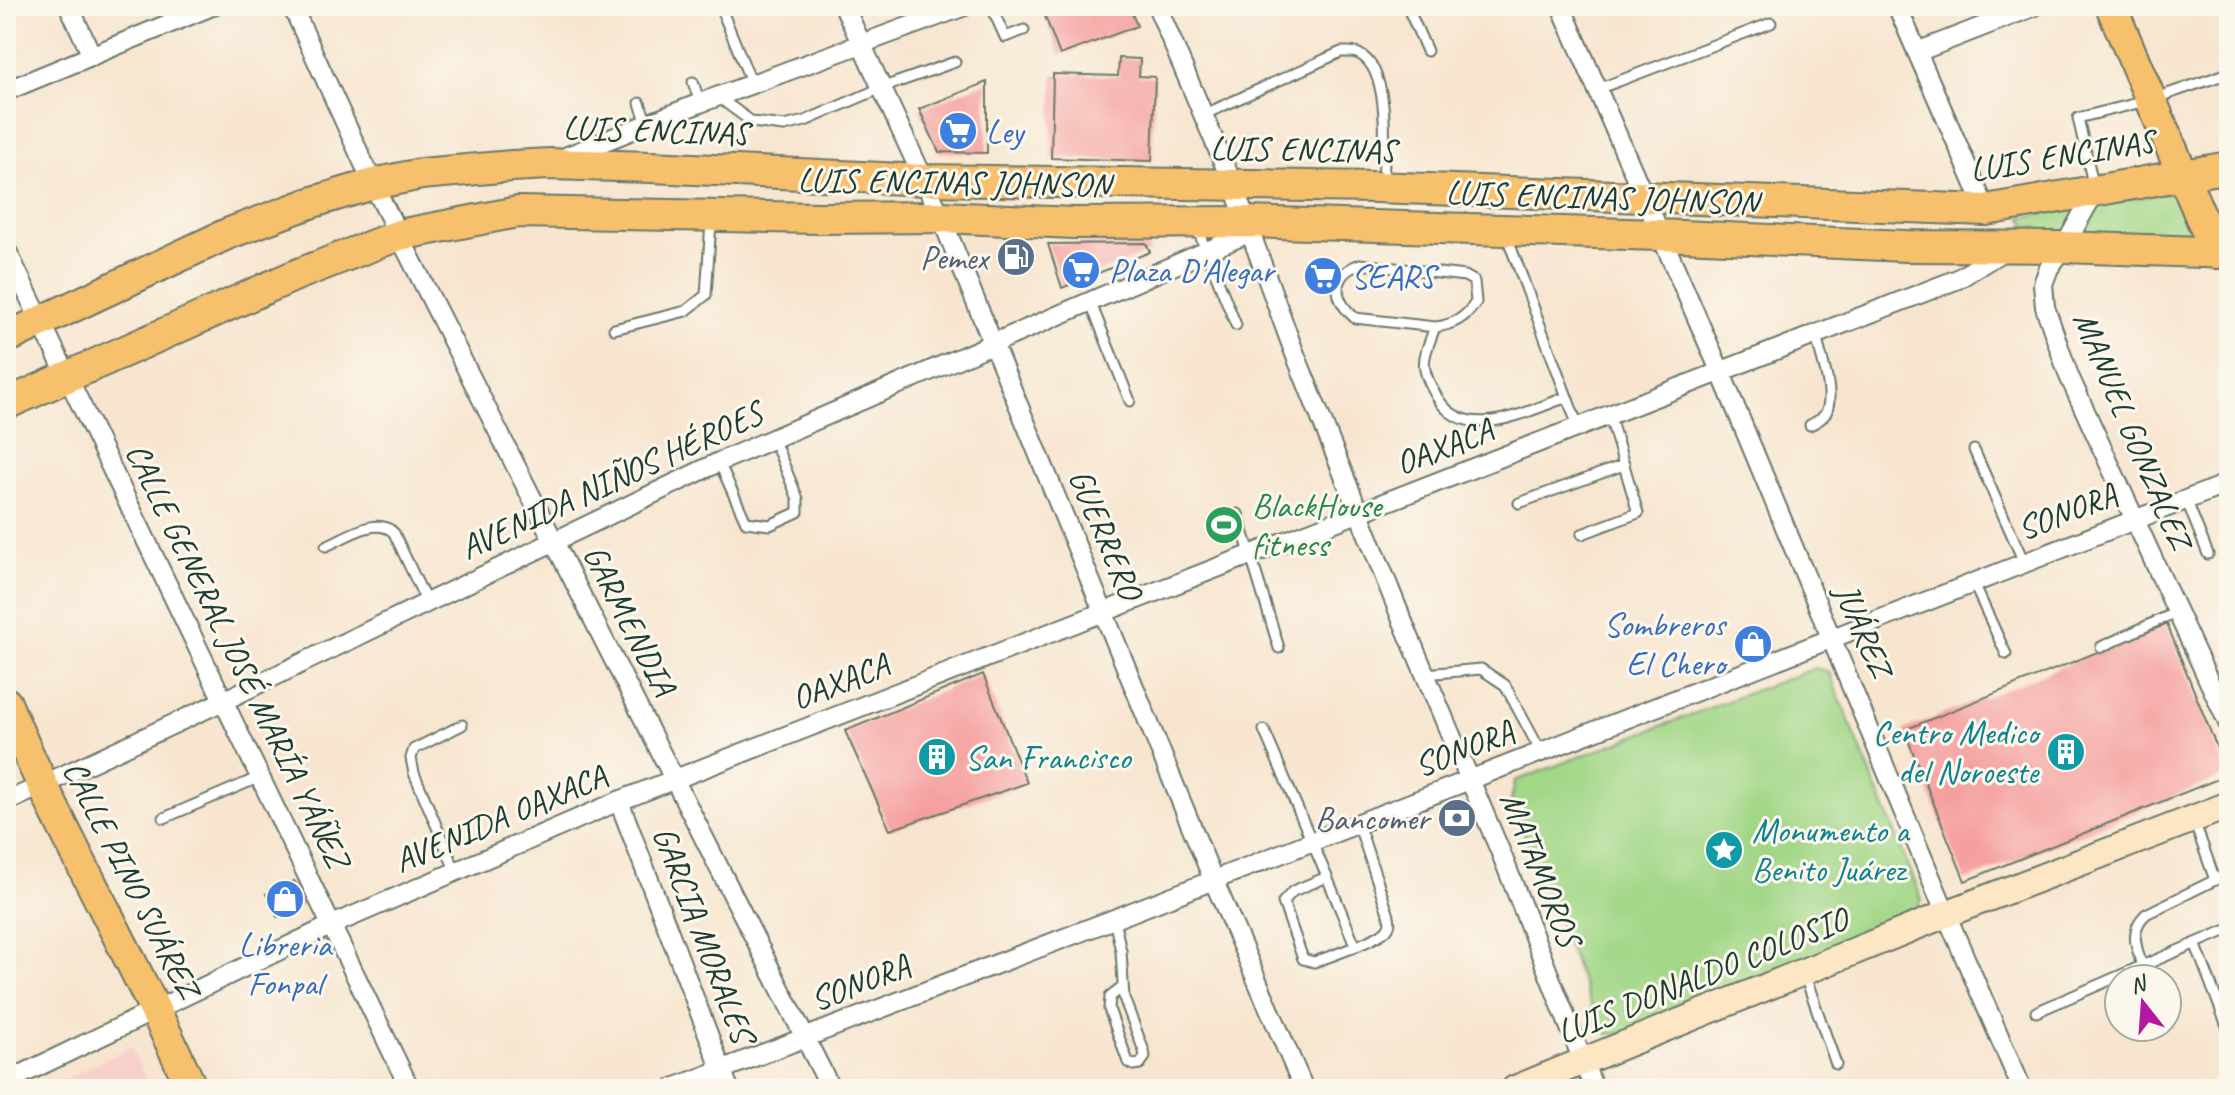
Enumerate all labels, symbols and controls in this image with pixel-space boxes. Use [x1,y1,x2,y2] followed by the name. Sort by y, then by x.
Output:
[562,105,754,155] street label: LUIS ENCINAS
[937,110,979,152] supermarket icon: Ley
[986,110,1026,153] place label: Ley
[1967,119,2161,191] street label: LUIS ENCINAS
[1210,126,1401,172] street label: LUIS ENCINAS
[797,158,1115,206] street label: LUIS ENCINAS JOHNSON
[1445,170,1764,224] street label: LUIS ENCINAS JOHNSON
[920,236,990,279] place label: Pemex
[995,236,1037,278] fuel station icon: Pemex
[1060,249,1102,291] supermarket icon: Plaza D'Alegar
[1109,249,1276,292] place label: Plaza D'Alegar
[1302,255,1344,297] supermarket icon: SEARS
[1351,255,1439,298] place label: SEARS
[2064,305,2204,559] street label: MANUEL GONZALEZ
[453,389,773,569] street label: AVENIDA NIÑOS HÉROES
[1389,407,1501,484] street label: OAXACA
[116,436,362,879] street label: CALLE GENERAL JOSÉ MARÍA YÁÑEZ
[1059,462,1154,609] street label: GUERRERO
[2011,472,2124,550] street label: SONORA
[1252,484,1384,566] place label: BlackHouse fitness
[1203,504,1245,546] sports icon: BlackHouse fitness
[574,538,687,704] street label: GARMENDIA
[1825,575,1904,687] street label: JUÁREZ
[1604,603,1729,685] place label: Sombreros El Chero
[1732,623,1774,665] shop icon: Sombreros El Chero
[785,642,897,719] street label: OAXACA
[1408,709,1521,787] street label: SONORA
[1873,711,2042,793] place label: Centro Medico del Noroeste
[2045,731,2087,773] building icon: Centro Medico del Noroeste
[916,736,958,778] building icon: San Francisco
[965,736,1133,779] place label: San Francisco
[54,753,212,1009] street label: CALLE PINO SUÁREZ
[387,754,613,882] street label: AVENIDA OAXACA
[1491,785,1593,957] street label: MATAMOROS
[1315,797,1433,840] place label: Bancomer
[1436,797,1478,839] bank icon: Bancomer
[1752,809,1911,891] place label: Monumento a Benito Juárez
[643,820,767,1054] street label: GARCIA MORALES
[1703,829,1745,871] place icon: Monumento a Benito Juárez
[264,878,306,920] shop icon: Libreria Fonpal
[1550,896,1857,1053] street label: LUIS DONALDO COLOSIO
[239,923,334,1005] place label: Libreria Fonpal
[804,943,917,1021] street label: SONORA
[2103,963,2183,1043] north arrow
[2127,968,2151,1000] text: N

